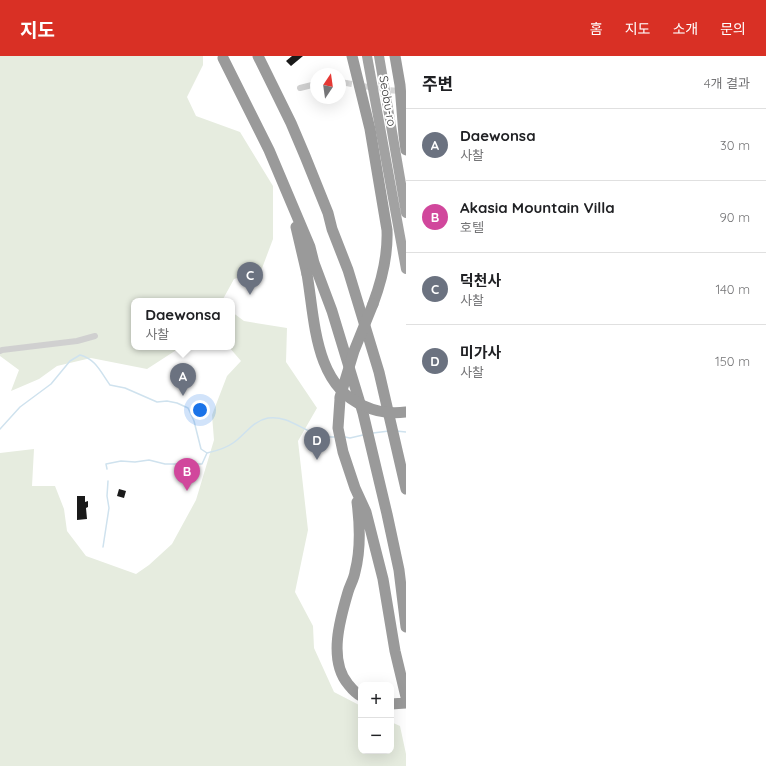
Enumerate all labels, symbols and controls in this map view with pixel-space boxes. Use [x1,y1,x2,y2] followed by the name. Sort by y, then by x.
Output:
[20,18,55,42] text: 지도
[590,20,603,38] text: 홈
[625,20,650,38] text: 지도
[672,20,698,38] text: 소개
[720,20,746,38] text: 문의
[310,68,346,104] north arrow
[422,73,453,94] text: 주변
[376,75,400,127] street label: Seobu-ro
[704,75,750,91] text: 4개 결과
[460,126,536,145] text: Daewonsa
[431,137,439,153] text: A
[720,137,750,153] text: 30 m
[460,147,484,163] text: 사찰
[460,198,615,217] text: Akasia Mountain Villa
[431,209,439,225] text: B
[720,209,750,225] text: 90 m
[460,219,484,235] text: 호텔
[237,262,263,295] pin: C
[460,271,501,290] text: 덕천사
[431,281,439,297] text: C
[715,281,750,297] text: 140 m
[460,292,484,308] text: 사찰
[131,298,235,350] popup
[145,305,221,324] text: Daewonsa
[145,326,169,342] text: 사찰
[460,343,501,362] text: 미가사
[430,353,440,369] text: D
[715,353,750,369] text: 150 m
[170,363,196,396] pin: A
[460,364,484,380] text: 사찰
[190,400,210,420] your location
[304,427,330,460] pin: D
[174,458,200,491] pin: B
[358,682,394,754] map controls
[358,682,394,718] button: +
[358,718,394,754] button: −

